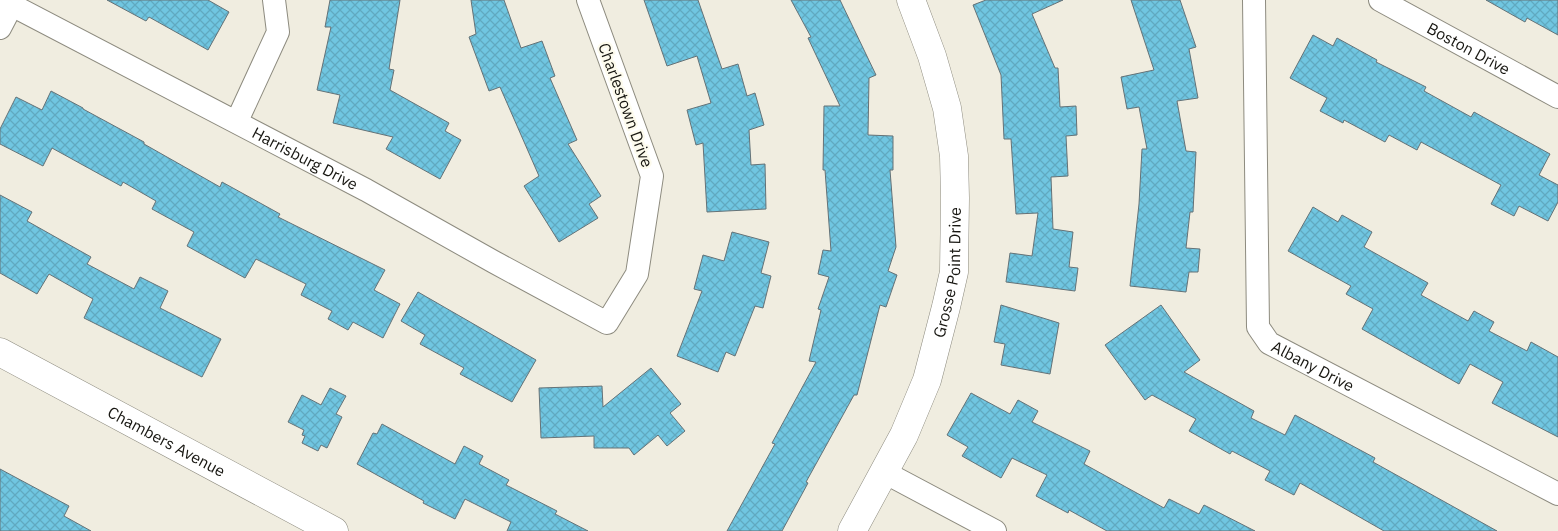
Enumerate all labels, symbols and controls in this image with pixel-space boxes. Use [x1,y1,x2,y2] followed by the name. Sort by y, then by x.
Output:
[1424,18,1514,79] street label: Boston Drive
[594,40,658,170] street label: Charlestown Drive
[249,122,362,194] street label: Harrisburg Drive
[928,207,965,340] street label: Grosse Point Drive
[1268,336,1358,396] street label: Albany Drive
[104,402,229,481] street label: Chambers Avenue

